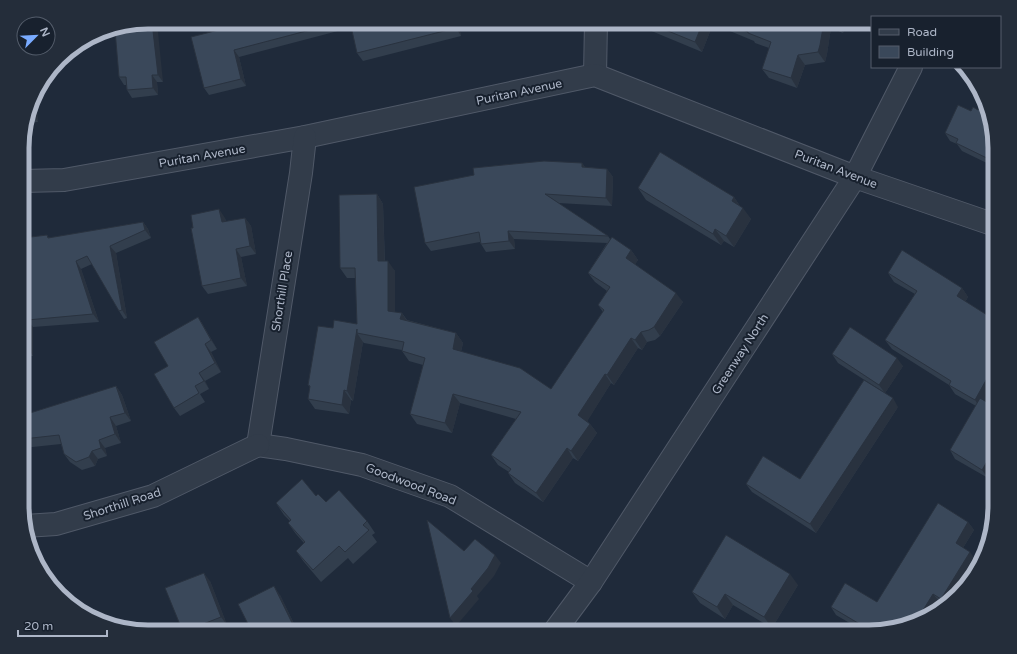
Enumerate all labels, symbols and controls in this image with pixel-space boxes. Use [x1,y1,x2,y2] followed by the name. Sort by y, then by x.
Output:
[16,16,56,56] north arrow
[871,16,1001,68] legend
[37,25,52,39] text: N
[907,25,937,39] text: Road
[907,45,954,59] text: Building
[475,76,563,108] street label: Puritan Avenue
[158,141,247,170] street label: Puritan Avenue
[793,147,880,191] street label: Puritan Avenue
[269,250,295,332] street label: Shorthill Place
[709,311,771,397] street label: Greenway North
[364,460,458,508] street label: Goodwood Road
[81,485,163,523] street label: Shorthill Road
[18,612,107,638] scale bar
[24,619,53,633] text: 20 m

